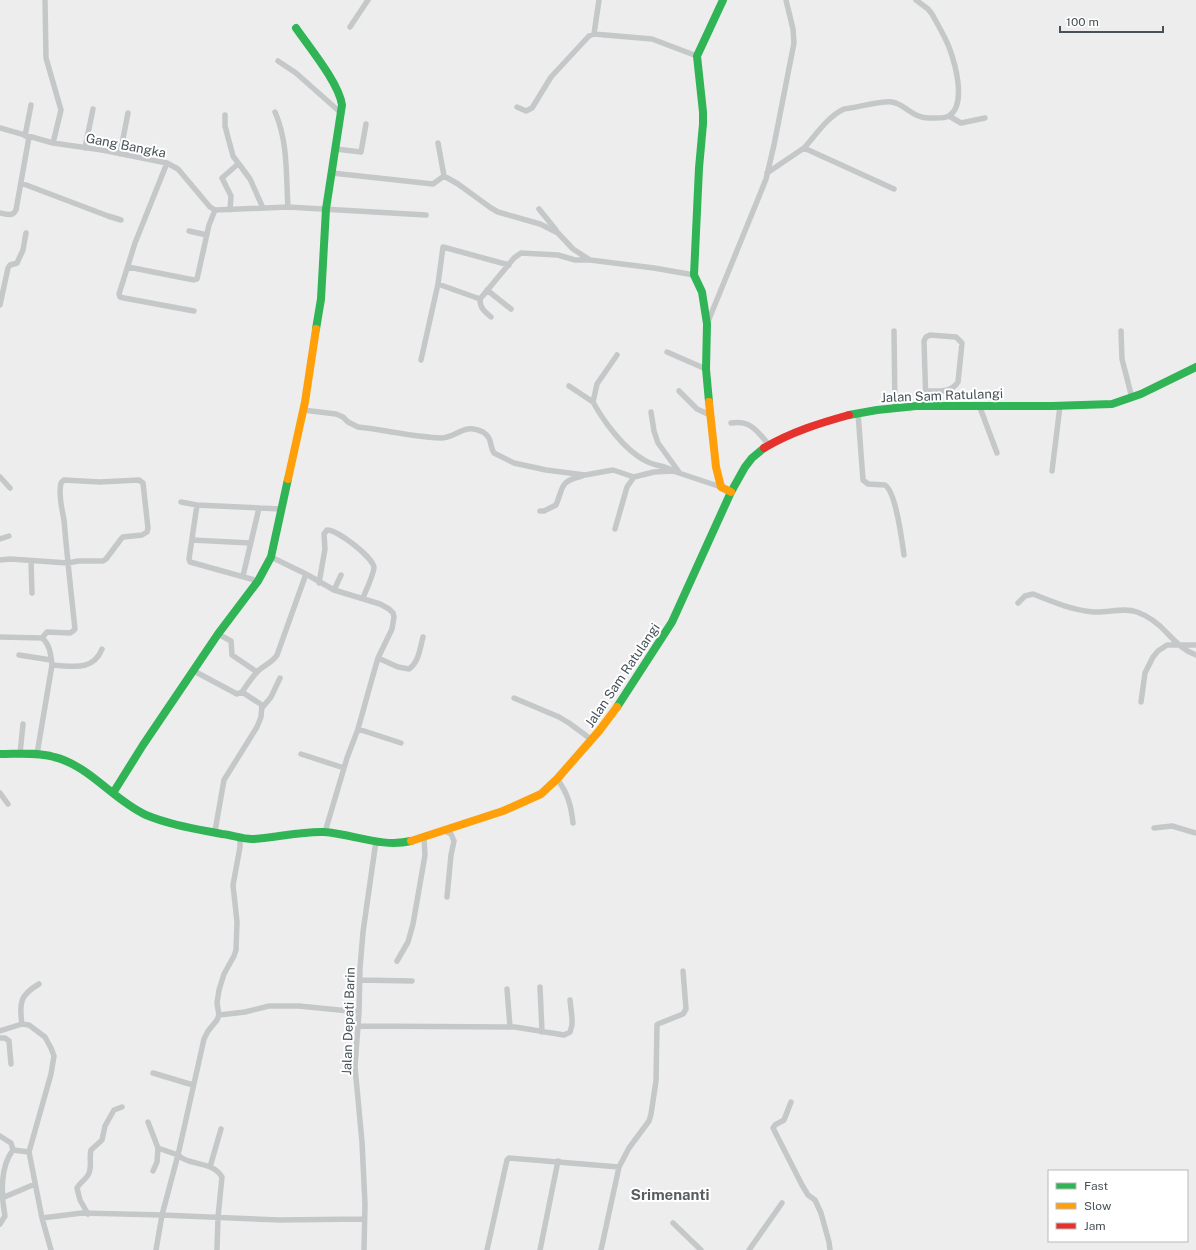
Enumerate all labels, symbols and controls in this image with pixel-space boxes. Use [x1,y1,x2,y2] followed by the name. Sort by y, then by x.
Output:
[1060,8,1163,34] scale bar
[1066,15,1099,29] text: 100 m
[85,130,167,161] street label: Gang Bangka
[881,386,1003,405] street label: Jalan Sam Ratulangi
[582,620,663,730] street label: Jalan Sam Ratulangi
[339,967,358,1075] street label: Jalan Depati Barin
[1048,1170,1188,1242] legend
[1084,1179,1109,1193] text: Fast
[631,1186,709,1203] district label: Srimenanti
[1084,1199,1112,1213] text: Slow
[1084,1219,1106,1233] text: Jam

